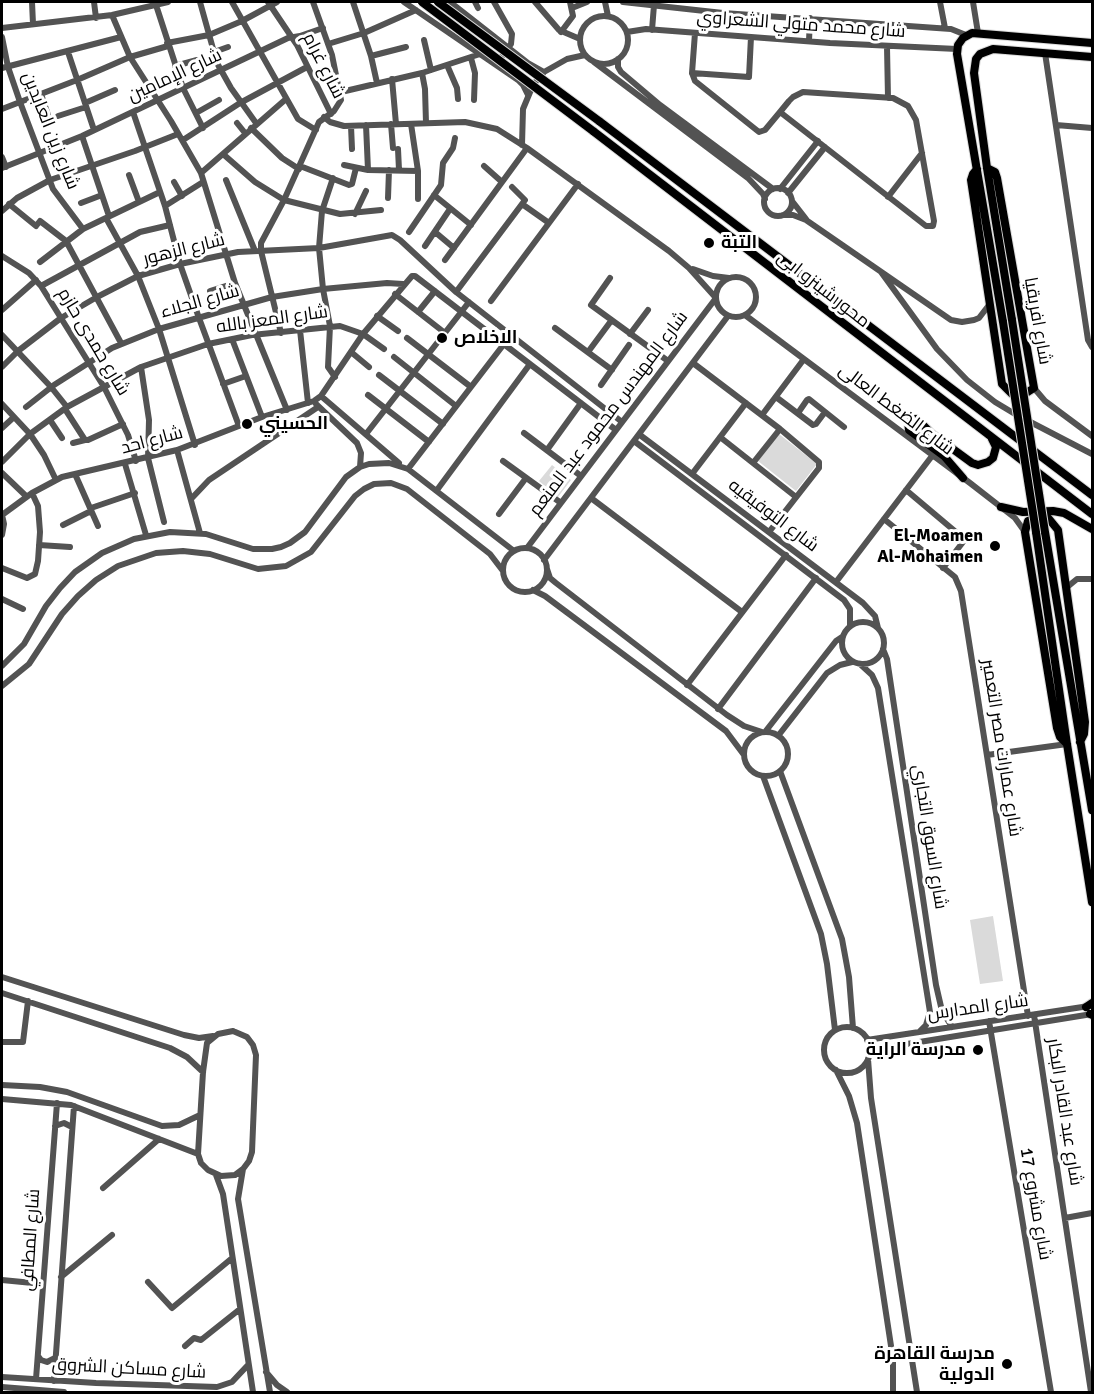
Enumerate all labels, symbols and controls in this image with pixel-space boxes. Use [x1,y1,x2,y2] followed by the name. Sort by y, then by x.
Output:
[696,7,906,43] street label: شارع محمد متولي الشعراوي
[297,29,349,103] street label: شارع غرام
[124,45,226,107] street label: شارع الإمامين
[17,69,83,193] street label: شارع زين العابدين
[141,229,227,271] street label: شارع الزهور
[721,232,757,254] place label: التبة
[702,236,716,250] marker: التبة
[772,247,874,333] street label: محور شينزو ابى
[1019,276,1055,366] street label: شارع افريقيا
[158,280,242,324] street label: شارع الجلاء
[52,284,134,400] street label: شارع حمدى حازم
[215,301,329,339] street label: شارع المعز بالله
[525,307,693,521] street label: شارع المهندس محمود عبد المنعم
[454,327,517,349] place label: الاخلاص
[435,331,449,345] marker: الاخلاص
[834,360,958,460] street label: شارع الضغط العالى
[259,413,328,435] place label: الحسيني
[240,417,254,431] marker: الحسيني
[119,422,185,460] street label: شارع احد
[723,475,823,557] street label: شارع التوفيقيه
[877,525,983,568] place label: El-Moamen Al-Mohaimen
[988,539,1002,553] marker: El-Moamen Al-Mohaimen
[976,658,1026,838] street label: شارع عمارات مصر التعمير
[907,763,951,911] street label: شارع السوق التجاري
[926,990,1030,1026] street label: شارع المدارس
[1042,1037,1086,1187] street label: شارع عبد القادر البكار
[866,1039,966,1061] place label: مدرسة الراية
[971,1043,985,1057] marker: مدرسة الراية
[1014,1146,1056,1262] street label: شارع مشروع 17
[17,1188,45,1292] street label: شارع المطافي
[874,1343,995,1386] place label: مدرسة القاهرة الدولية
[51,1354,207,1384] street label: شارع مساكن الشروق
[1000,1357,1014,1371] marker: مدرسة القاهرة الدولية

